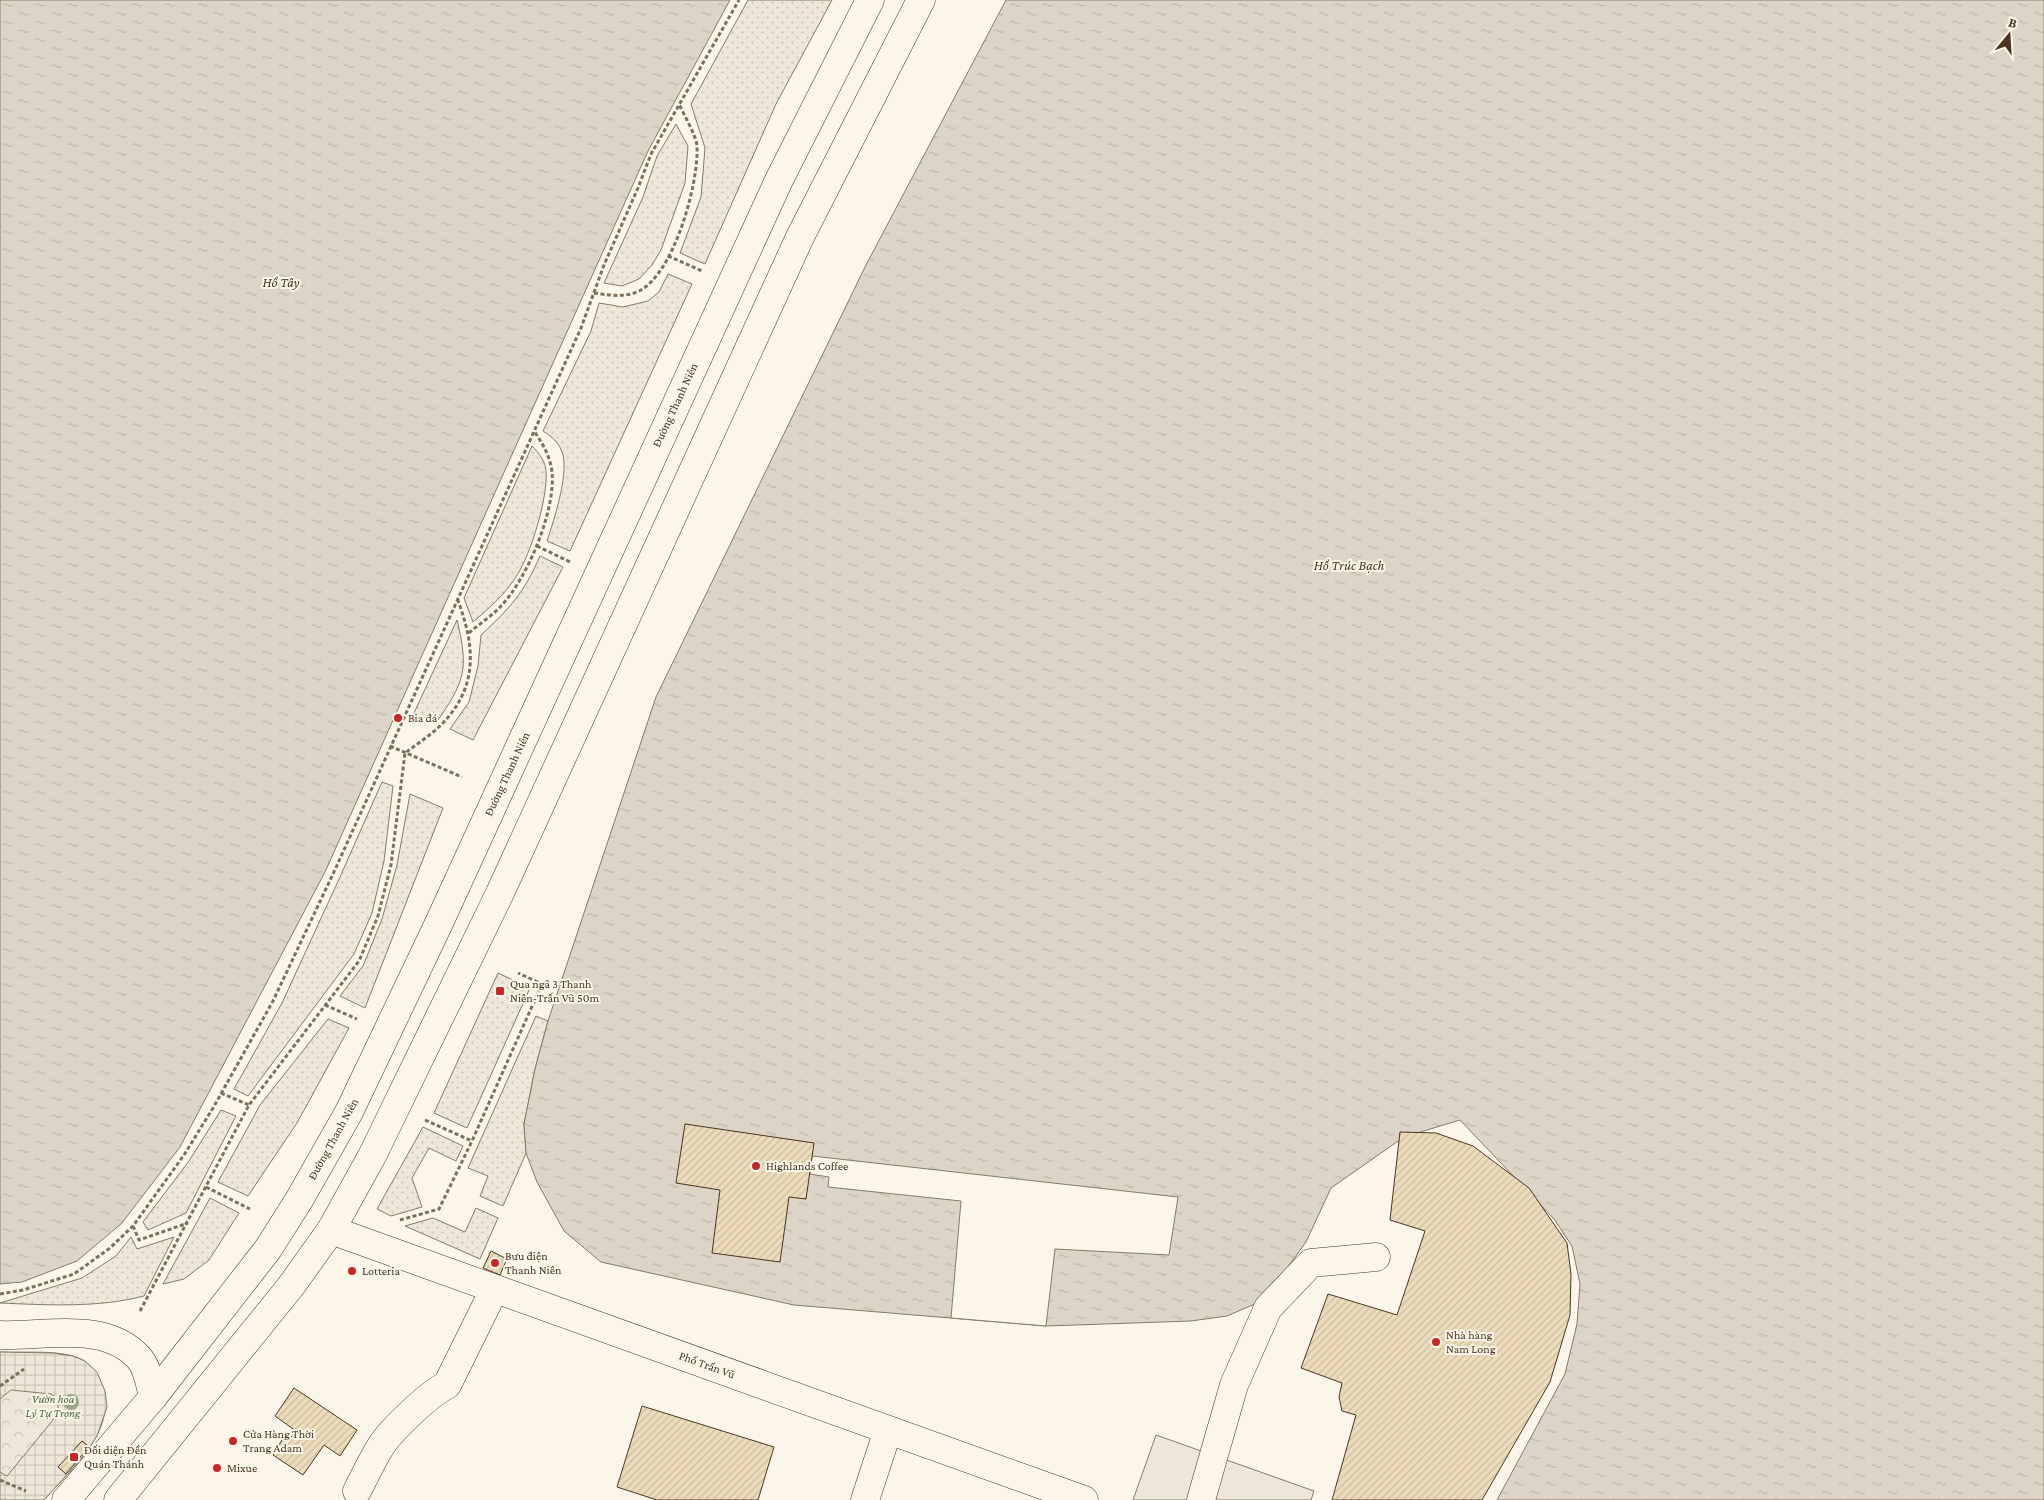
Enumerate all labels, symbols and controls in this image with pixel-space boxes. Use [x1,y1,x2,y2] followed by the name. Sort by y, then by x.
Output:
[1984,10,2034,60] north arrow
[2007,14,2019,32] text: B
[262,274,300,290] water label: Hồ Tây
[649,360,701,449] street label: Đường Thanh Niên
[1314,557,1385,573] water label: Hồ Trúc Bạch
[408,711,438,725] place label: Bia đá
[392,712,404,724] marker: Bia đá
[481,729,533,818] street label: Đường Thanh Niên
[510,977,599,1005] place label: Qua ngã 3 Thanh Niên-Trấn Vũ 50m
[494,985,506,997] marker: Qua ngã 3 Thanh Niên-Trấn Vũ 50m
[305,1095,362,1182] street label: Đường Thanh Niên
[766,1159,848,1173] place label: Highlands Coffee
[750,1160,762,1172] marker: Highlands Coffee
[505,1249,562,1277] place label: Bưu điện Thanh Niên
[489,1257,501,1269] marker: Bưu điện Thanh Niên
[362,1264,400,1278] place label: Lotteria
[346,1265,358,1277] marker: Lotteria
[1446,1328,1496,1356] place label: Nhà hàng Nam Long
[1430,1336,1442,1348] marker: Nhà hàng Nam Long
[677,1348,737,1382] street label: Phố Trấn Vũ
[26,1392,81,1420] park label: Vườn hoa Lý Tự Trọng
[243,1427,314,1455] place label: Cửa Hàng Thời Trang Adam
[227,1435,239,1447] marker: Cửa Hàng Thời Trang Adam
[84,1443,147,1471] place label: Đối diện Đền Quán Thánh
[68,1451,80,1463] marker: Đối diện Đền Quán Thánh
[227,1461,257,1475] place label: Mixue
[211,1462,223,1474] marker: Mixue

